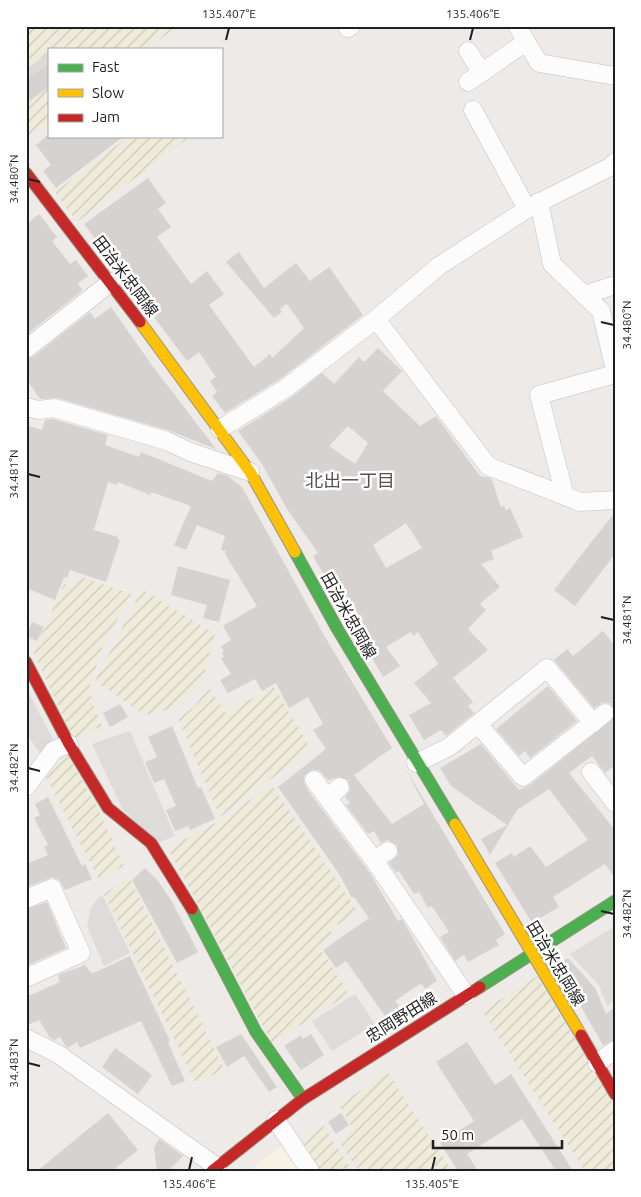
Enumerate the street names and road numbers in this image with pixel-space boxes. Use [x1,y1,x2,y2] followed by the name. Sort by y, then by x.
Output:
[90,232,162,320] street label: 田治米忠岡線
[318,569,380,661] street label: 田治米忠岡線
[524,917,588,1009] street label: 田治米忠岡線
[362,988,440,1046] street label: 忠岡野田線

